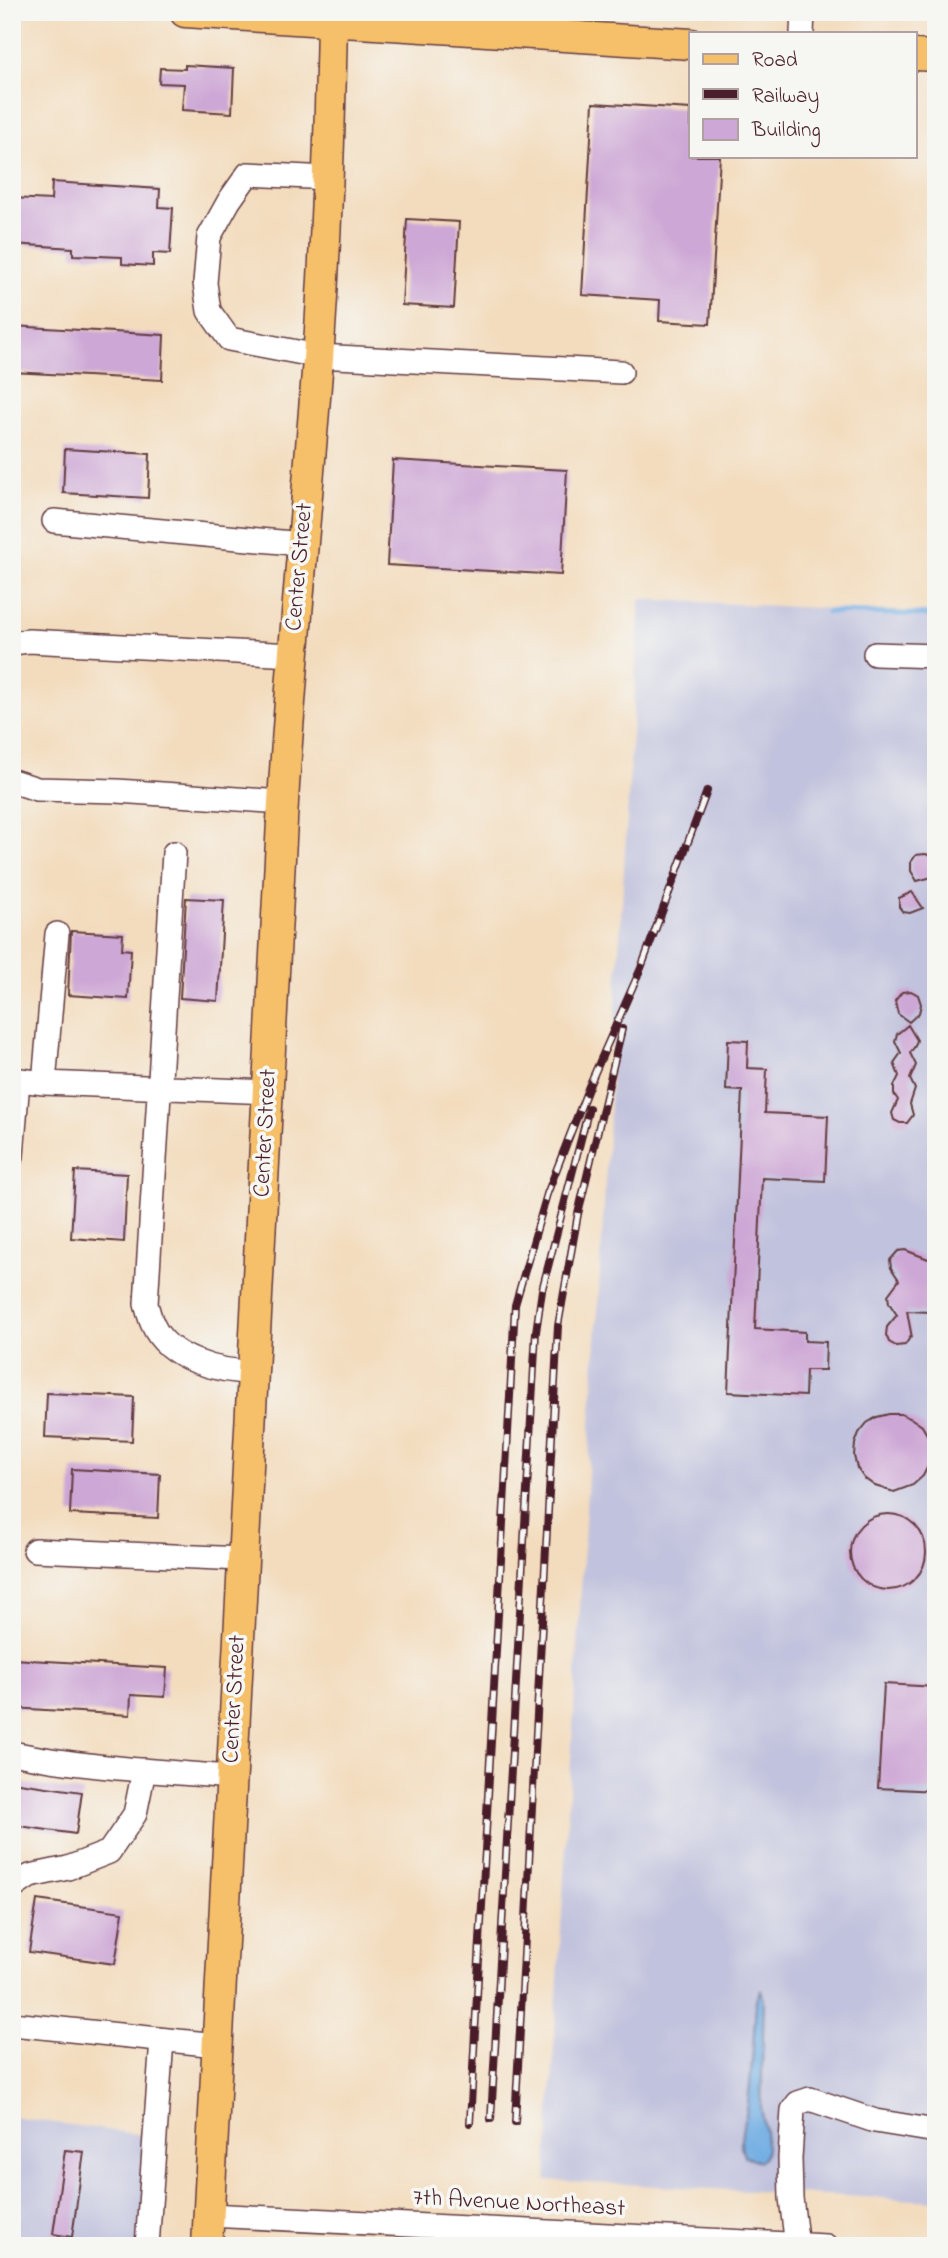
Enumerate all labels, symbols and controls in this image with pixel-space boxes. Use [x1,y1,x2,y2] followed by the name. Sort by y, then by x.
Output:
[689,32,916,158] legend
[752,46,798,76] text: Road
[752,82,819,114] text: Railway
[751,116,821,148] text: Building
[277,501,323,633] street label: Center Street
[245,1068,287,1198] street label: Center Street
[214,1634,256,1764] street label: Center Street
[412,2181,626,2227] street label: 7th Avenue Northeast

